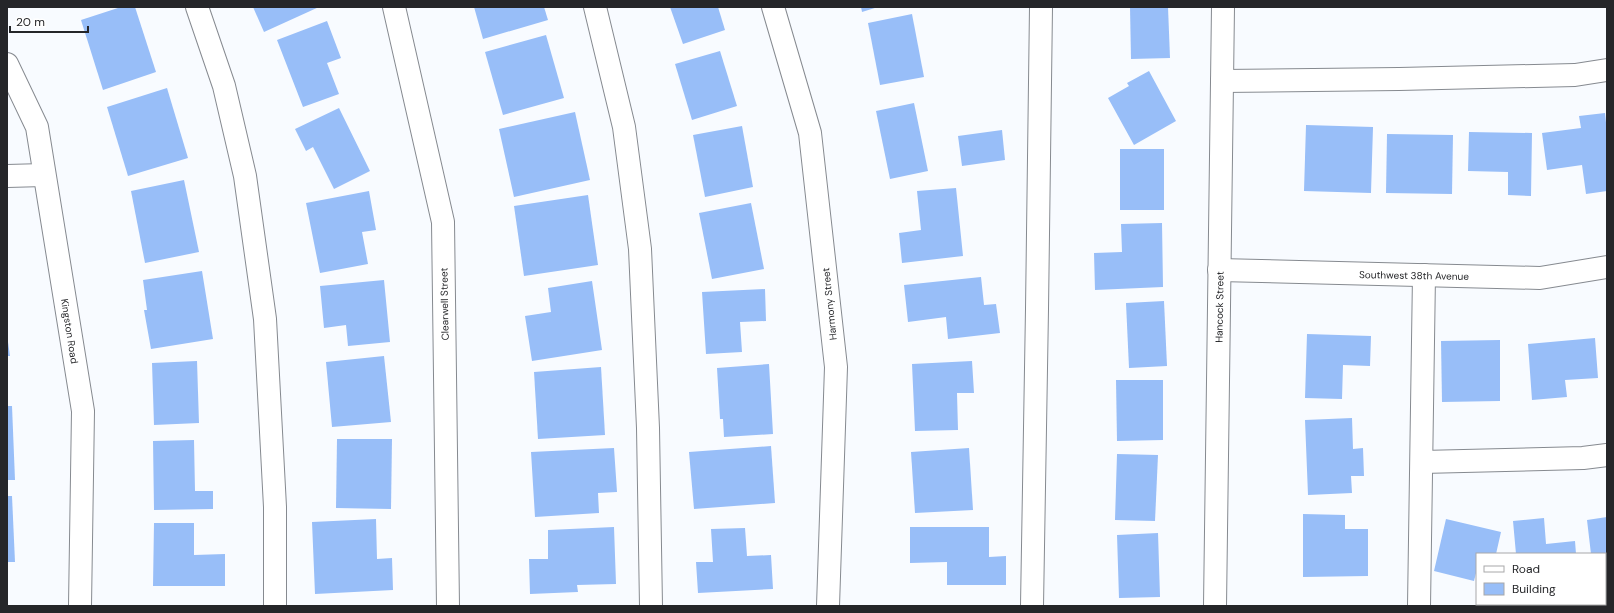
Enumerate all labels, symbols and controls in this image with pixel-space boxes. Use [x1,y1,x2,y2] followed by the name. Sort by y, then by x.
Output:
[10,8,88,34] scale bar
[16,14,45,30] text: 20 m
[437,267,452,341] street label: Clearwell Street
[819,267,840,341] street label: Harmony Street
[1359,268,1469,283] street label: Southwest 38th Avenue
[1212,271,1227,343] street label: Hancock Street
[58,298,81,365] street label: Kingston Road
[1476,553,1606,605] legend
[1512,561,1540,577] text: Road
[1512,581,1556,597] text: Building

